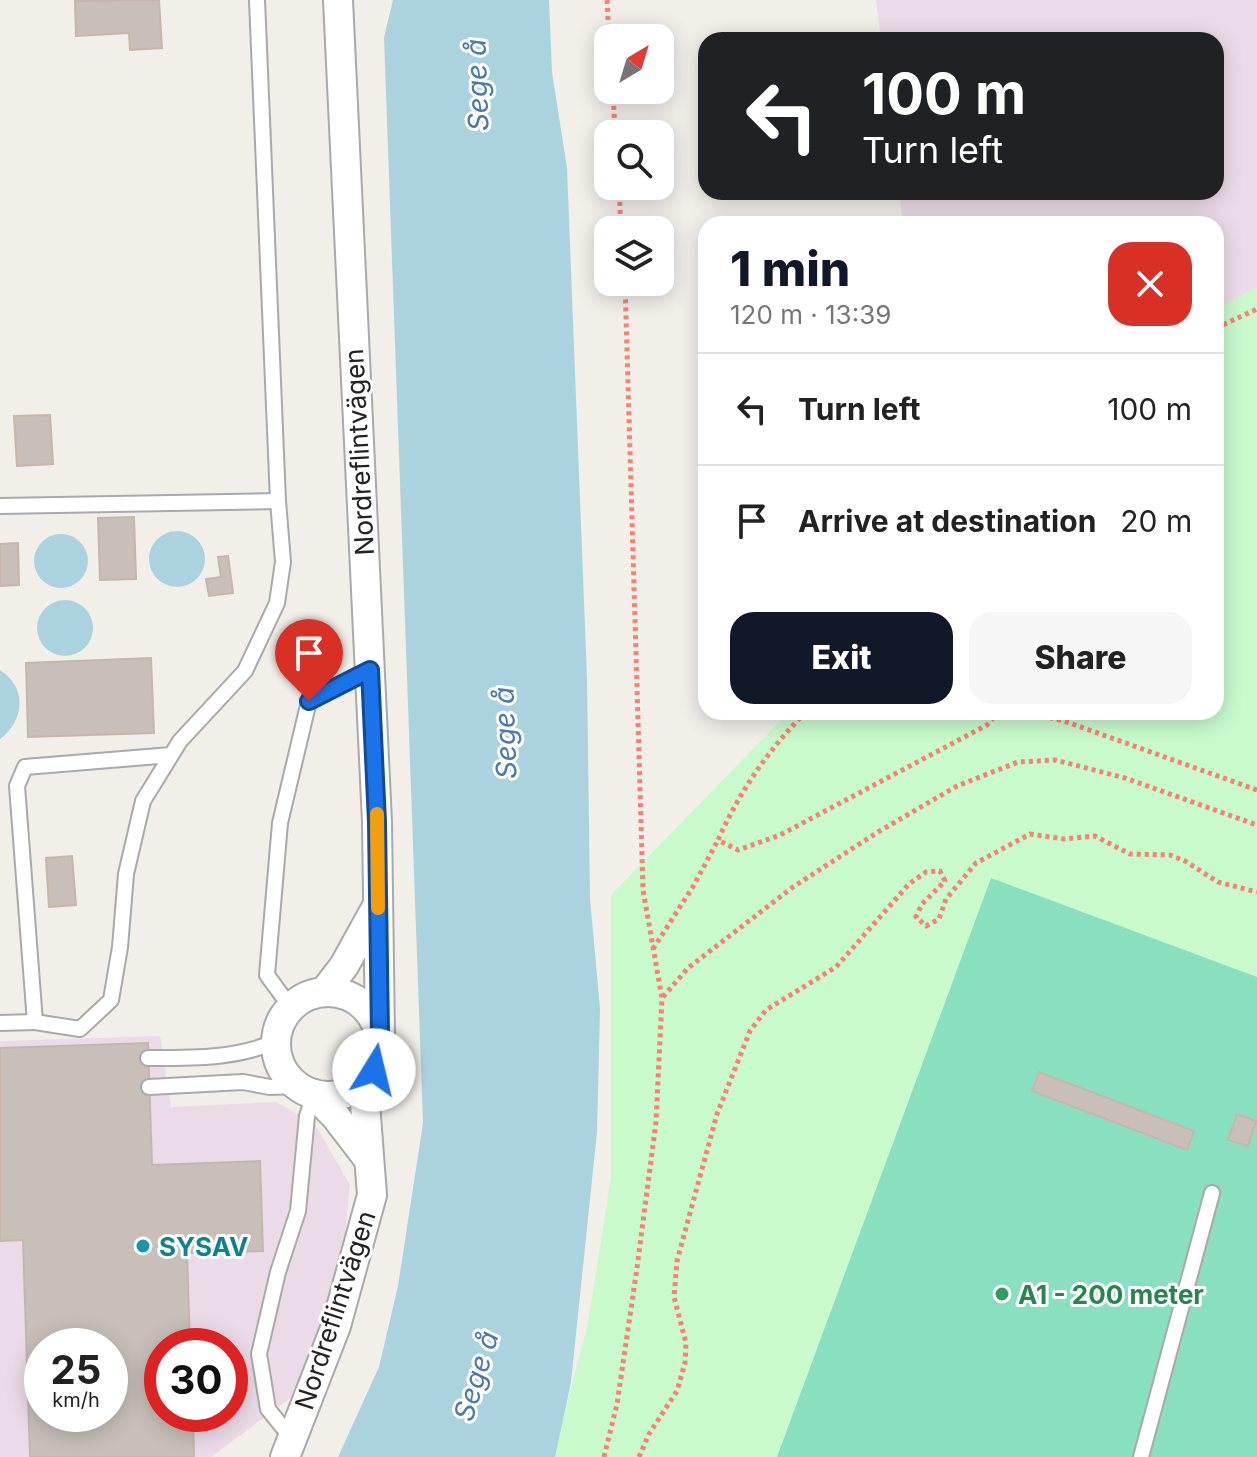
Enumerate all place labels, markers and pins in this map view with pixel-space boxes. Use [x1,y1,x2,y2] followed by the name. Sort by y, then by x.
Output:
[275,619,343,701] pin
[159,1231,248,1262] place label: SYSAV
[134,1237,152,1255] marker: SYSAV
[1018,1279,1204,1310] place label: A1 - 200 meter
[993,1285,1011,1303] marker: A1 - 200 meter

